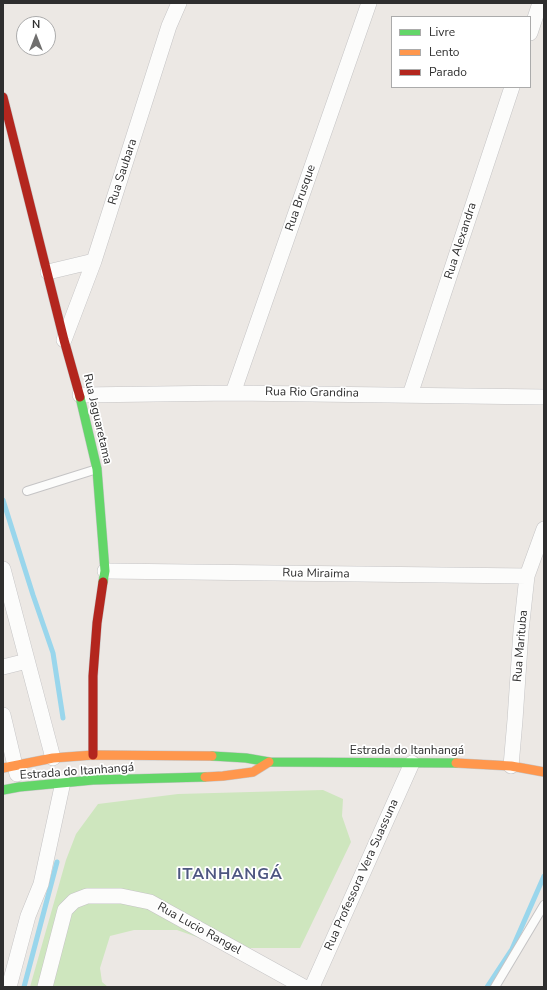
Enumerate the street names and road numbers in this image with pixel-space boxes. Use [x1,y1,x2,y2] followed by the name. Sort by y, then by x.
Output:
[106,137,140,207] street label: Rua Saubara
[283,163,319,233] street label: Rua Brusque
[442,201,480,281] street label: Rua Alexandra
[80,372,114,466] street label: Rua Jaguaretama
[265,385,359,401] street label: Rua Rio Grandina
[282,566,350,582] street label: Rua Miraima
[511,609,531,683] street label: Rua Marituba
[350,744,464,758] street label: Estrada do Itanhangá
[19,761,135,783] street label: Estrada do Itanhangá
[322,797,402,953] street label: Rua Professora Vera Suassuna
[155,900,243,958] street label: Rua Lucio Rangel

